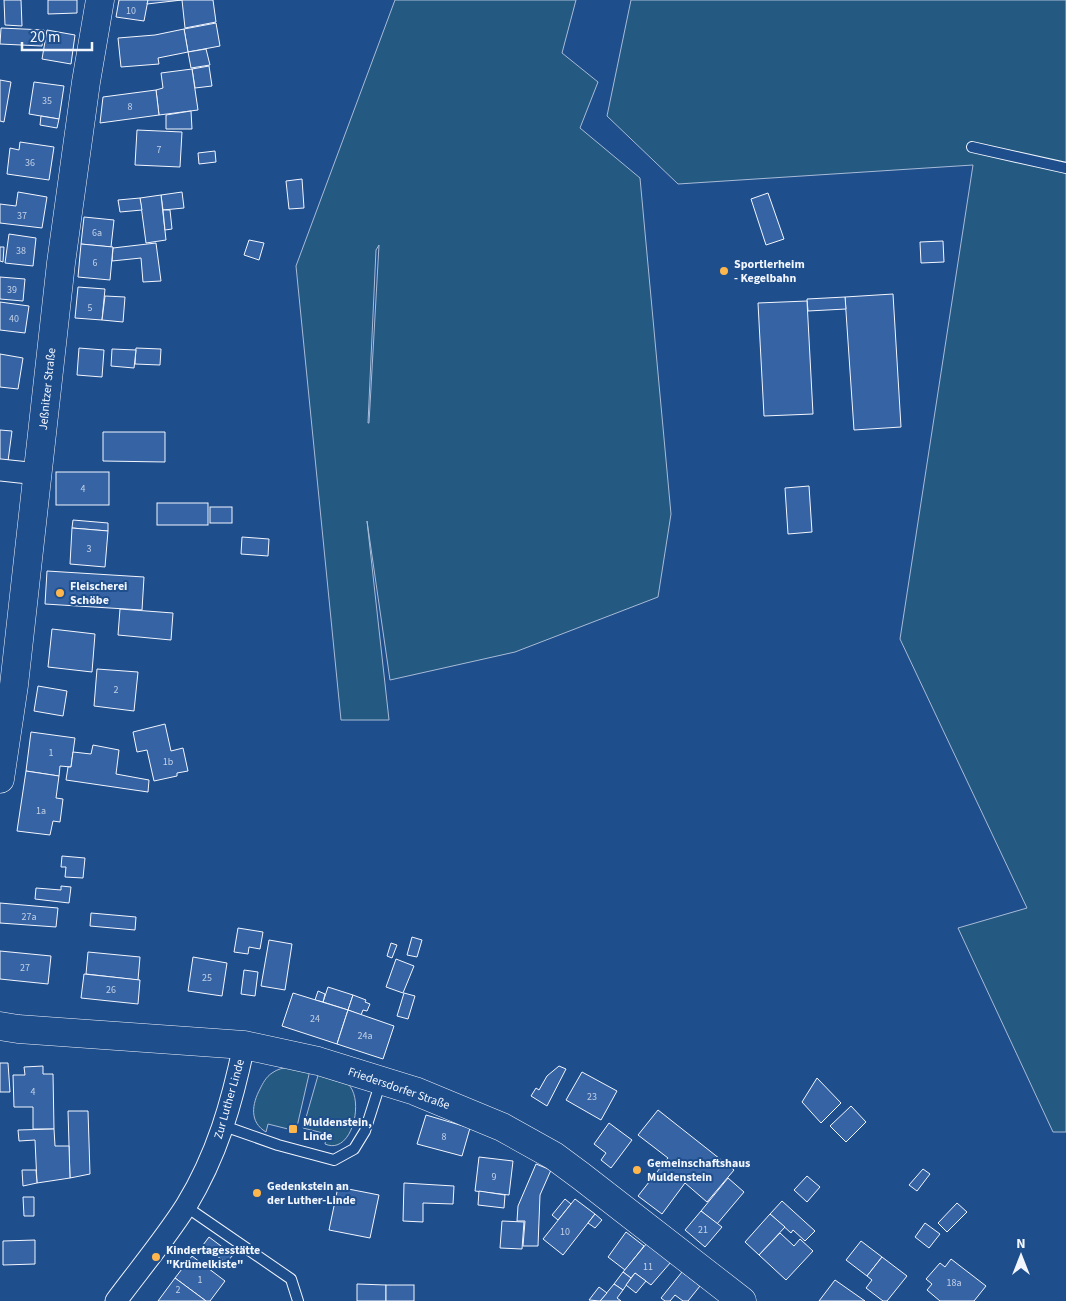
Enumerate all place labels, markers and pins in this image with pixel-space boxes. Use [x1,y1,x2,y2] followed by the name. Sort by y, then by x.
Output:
[734,256,805,287] place label: Sportlerheim - Kegelbahn
[718,265,730,277] marker: Sportlerheim - Kegelbahn
[70,578,127,609] place label: Fleischerei Schöbe
[54,587,66,599] marker: Fleischerei Schöbe
[303,1114,372,1145] place label: Muldenstein, Linde
[287,1123,299,1135] marker: Muldenstein, Linde
[647,1155,750,1186] place label: Gemeinschaftshaus Muldenstein
[631,1164,643,1176] marker: Gemeinschaftshaus Muldenstein
[267,1178,356,1209] place label: Gedenkstein an der Luther-Linde
[251,1187,263,1199] marker: Gedenkstein an der Luther-Linde
[166,1242,260,1273] place label: Kindertagesstätte "Krümelkiste"
[150,1251,162,1263] marker: Kindertagesstätte "Krümelkiste"

